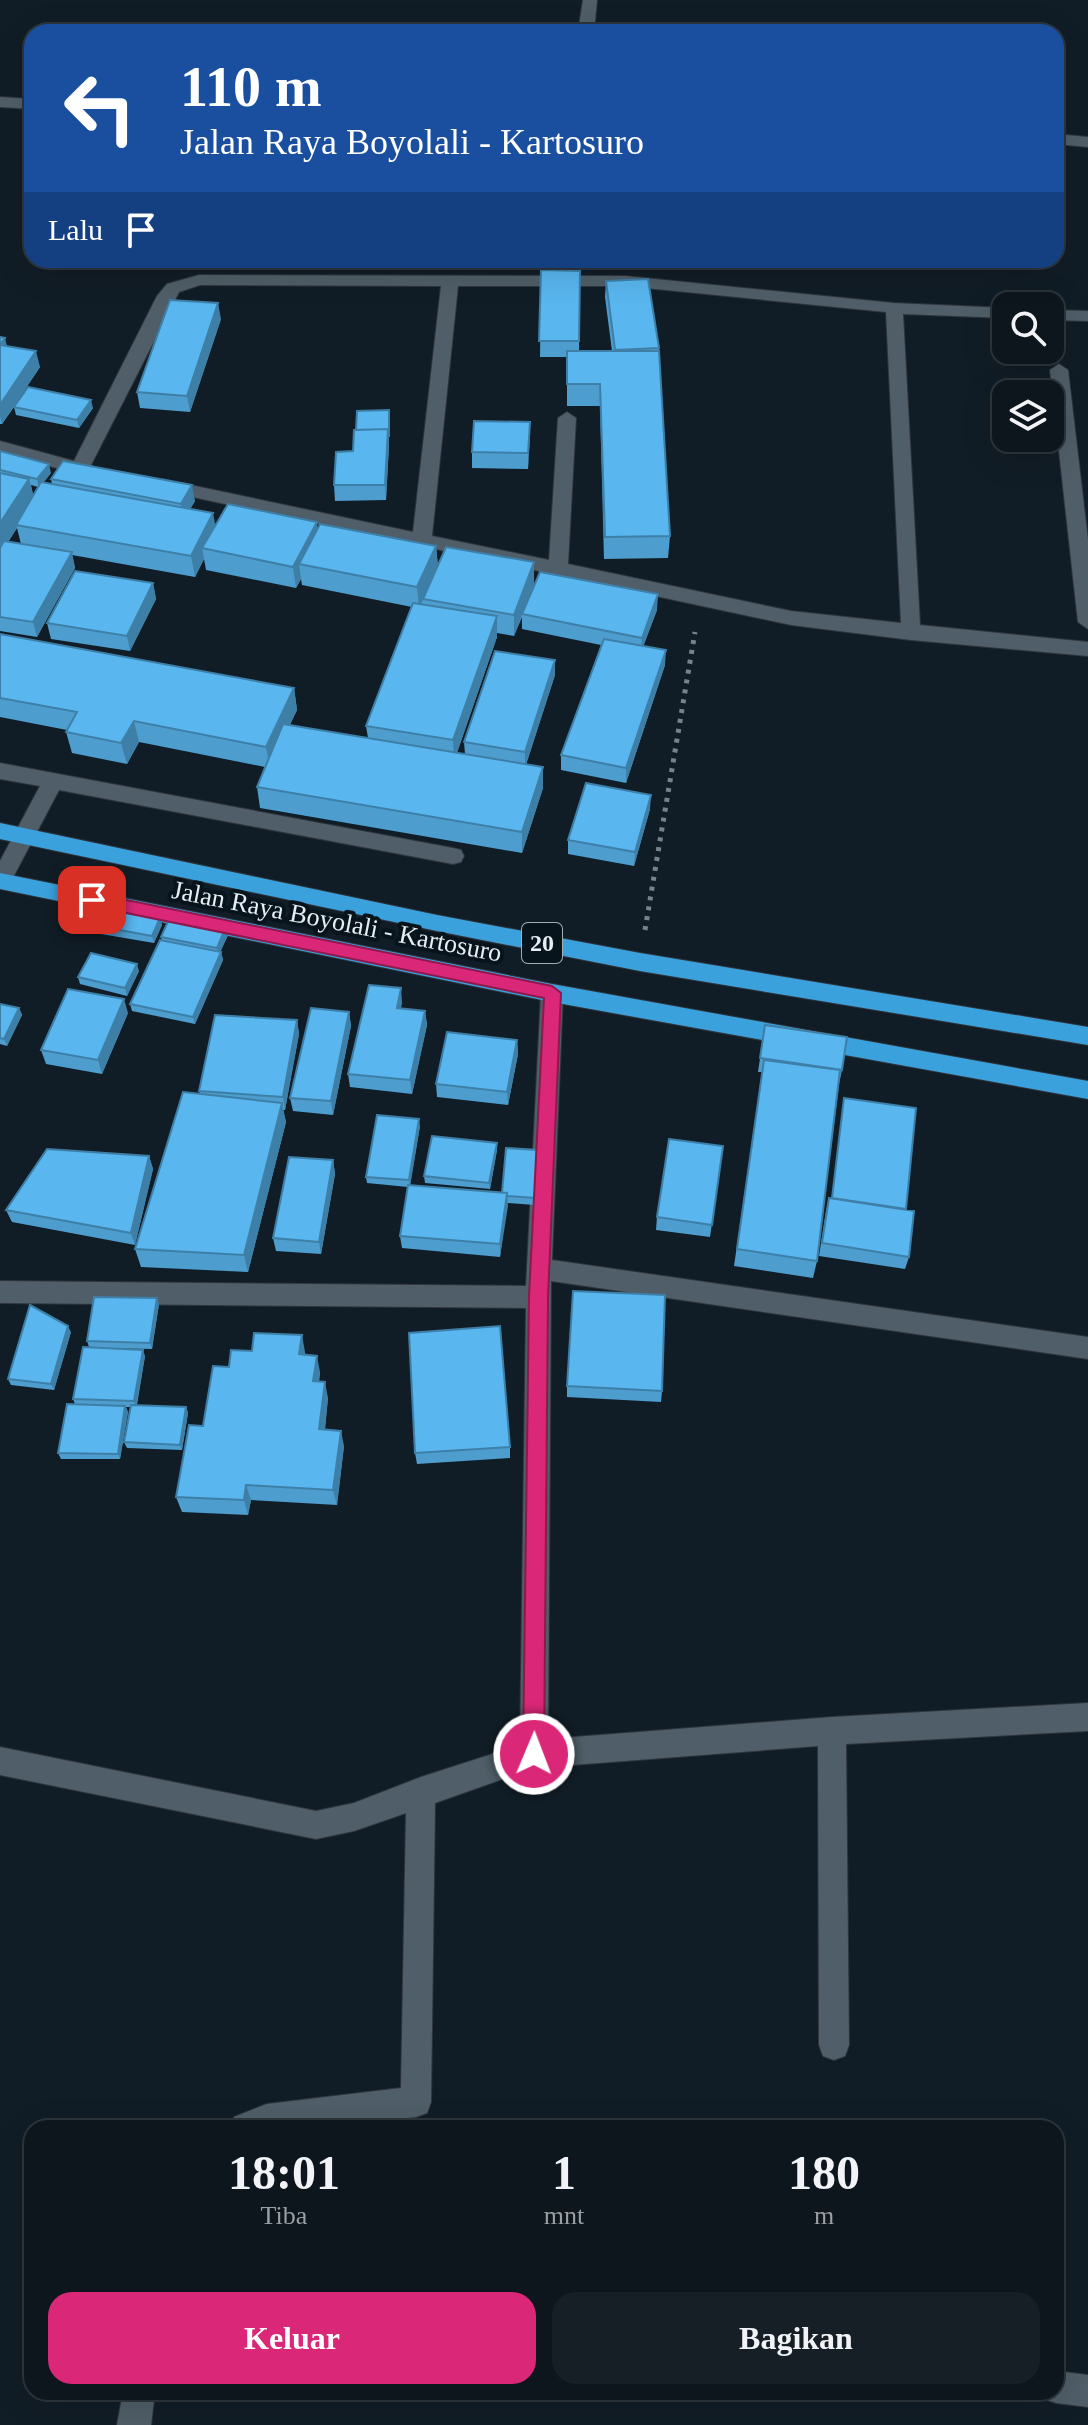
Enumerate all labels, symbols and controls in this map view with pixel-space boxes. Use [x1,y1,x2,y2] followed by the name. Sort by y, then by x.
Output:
[48,56,152,160] icon: left
[180,56,322,118] text: 110 m
[180,122,644,162] text: Jalan Raya Boyolali - Kartosuro
[119,208,163,252] icon: arrive
[48,213,103,246] text: Lalu
[992,292,1064,452] map controls
[992,292,1064,364] button: search
[992,380,1064,452] button: layers
[58,866,126,934] pin
[170,875,504,968] street label: Jalan Raya Boyolali - Kartosuro
[70,878,114,922] icon: arrive
[522,923,562,963] road number: 20
[492,1712,576,1796] position arrow
[228,2146,340,2199] text: 18:01
[552,2146,576,2199] text: 1
[788,2146,860,2199] text: 180
[261,2201,307,2230] text: Tiba
[544,2201,584,2230] text: mnt
[814,2201,834,2230] text: m
[48,2292,536,2384] button: Keluar
[552,2292,1040,2384] button: Bagikan

